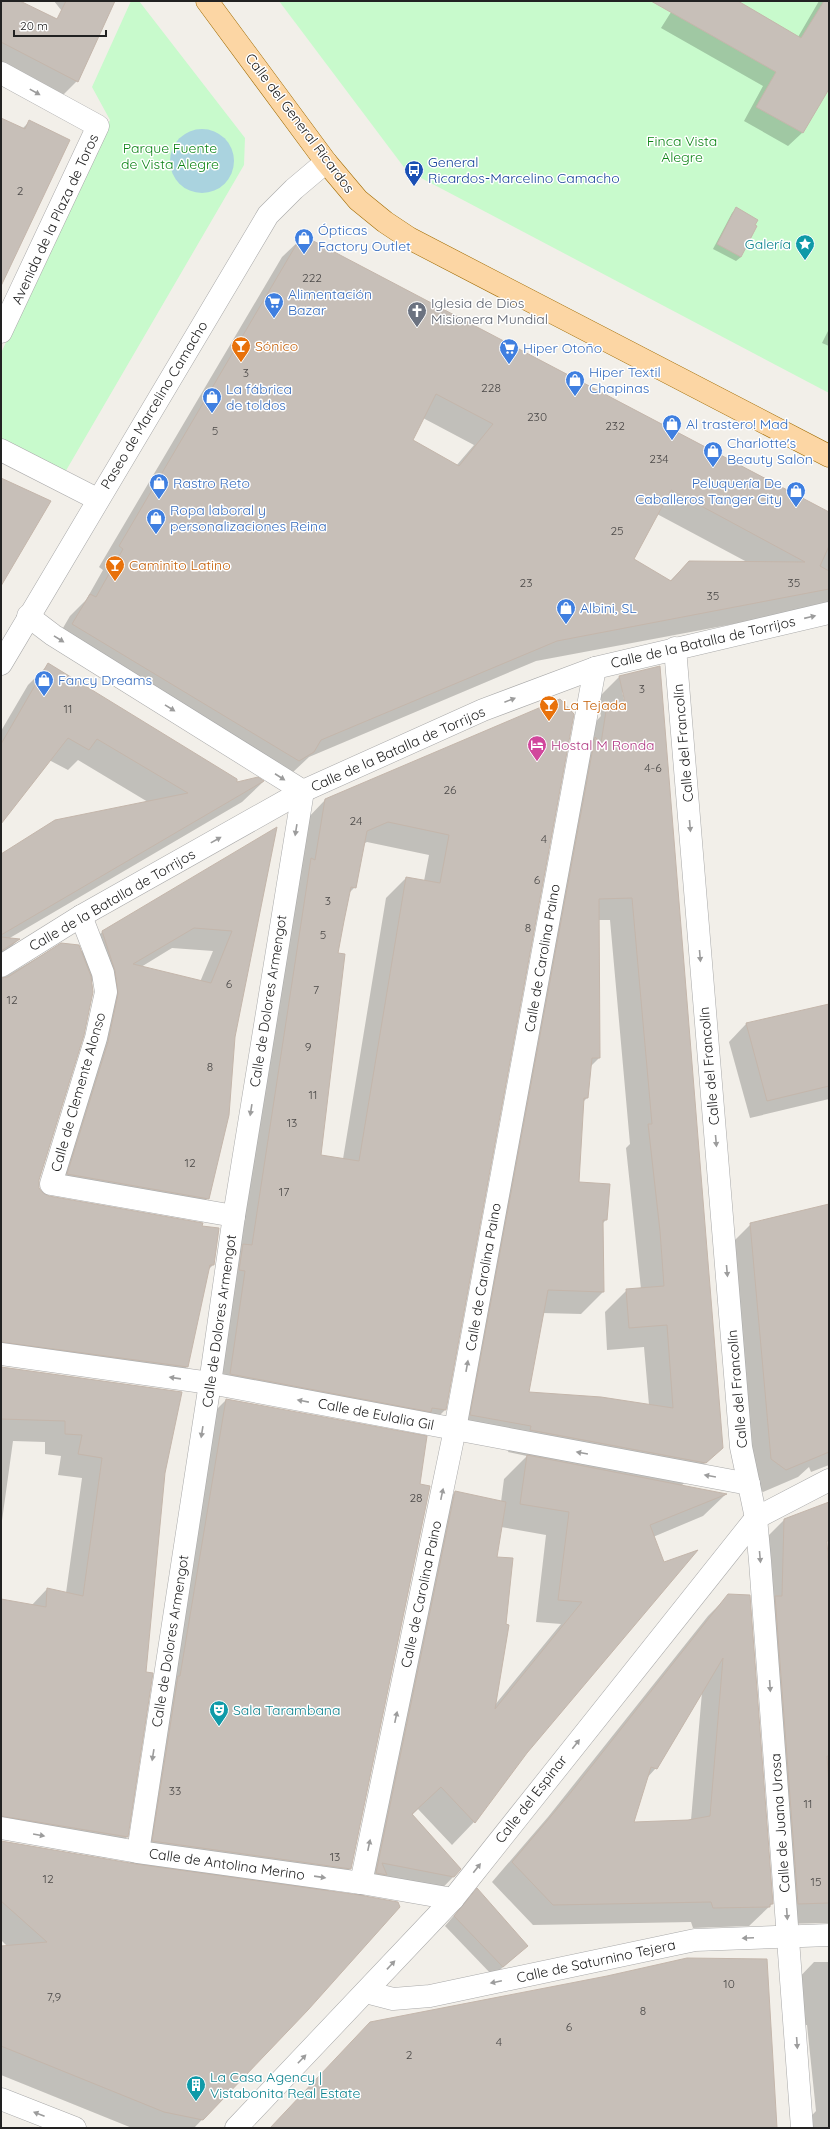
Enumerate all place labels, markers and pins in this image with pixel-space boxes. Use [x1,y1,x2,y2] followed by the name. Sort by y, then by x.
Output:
[428,153,620,187] place label: General Ricardos-Marcelino Camacho
[403,159,425,187] bus stop icon: General Ricardos-Marcelino Camacho
[318,221,411,255] place label: Ópticas Factory Outlet
[293,227,315,255] shop icon: Ópticas Factory Outlet
[794,233,816,261] place icon: Galería
[745,235,791,253] place label: Galería
[288,285,372,319] place label: Alimentación Bazar
[263,291,285,319] supermarket icon: Alimentación Bazar
[431,294,548,328] place label: Iglesia de Dios Misionera Mundial
[406,300,428,328] church icon: Iglesia de Dios Misionera Mundial
[230,335,252,363] bar icon: Sónico
[255,337,298,355] place label: Sónico
[498,337,520,365] supermarket icon: Hiper Otoño
[523,339,602,357] place label: Hiper Otoño
[589,363,661,397] place label: Hiper Textil Chapinas
[564,369,586,397] shop icon: Hiper Textil Chapinas
[226,380,292,414] place label: La fábrica de toldos
[201,386,223,414] shop icon: La fábrica de toldos
[661,413,683,441] shop icon: Al trastero! Mad
[686,415,788,433] place label: Al trastero! Mad
[727,434,813,468] place label: Charlotte's Beauty Salon
[702,440,724,468] shop icon: Charlotte's Beauty Salon
[148,472,170,500] shop icon: Rastro Reto
[173,474,250,492] place label: Rastro Reto
[635,474,782,508] place label: Peluquería De Caballeros Tanger City
[785,480,807,508] shop icon: Peluquería De Caballeros Tanger City
[170,501,327,535] place label: Ropa laboral y personalizaciones Reina
[145,507,167,535] shop icon: Ropa laboral y personalizaciones Reina
[104,554,126,582] bar icon: Caminito Latino
[129,556,231,574] place label: Caminito Latino
[555,597,577,625] shop icon: Albini, SL
[580,599,637,617] place label: Albini, SL
[33,669,55,697] shop icon: Fancy Dreams
[58,671,152,689] place label: Fancy Dreams
[538,694,560,722] bar icon: La Tejada
[563,696,627,714] place label: La Tejada
[526,734,548,762] hotel icon: Hostal M Ronda
[551,736,655,754] place label: Hostal M Ronda
[208,1699,230,1727] theatre icon: Sala Tarambana
[233,1701,340,1719] place label: Sala Tarambana
[210,2068,360,2102] place label: La Casa Agency | Vistabonita Real Estate
[185,2074,207,2102] building icon: La Casa Agency | Vistabonita Real Estate

